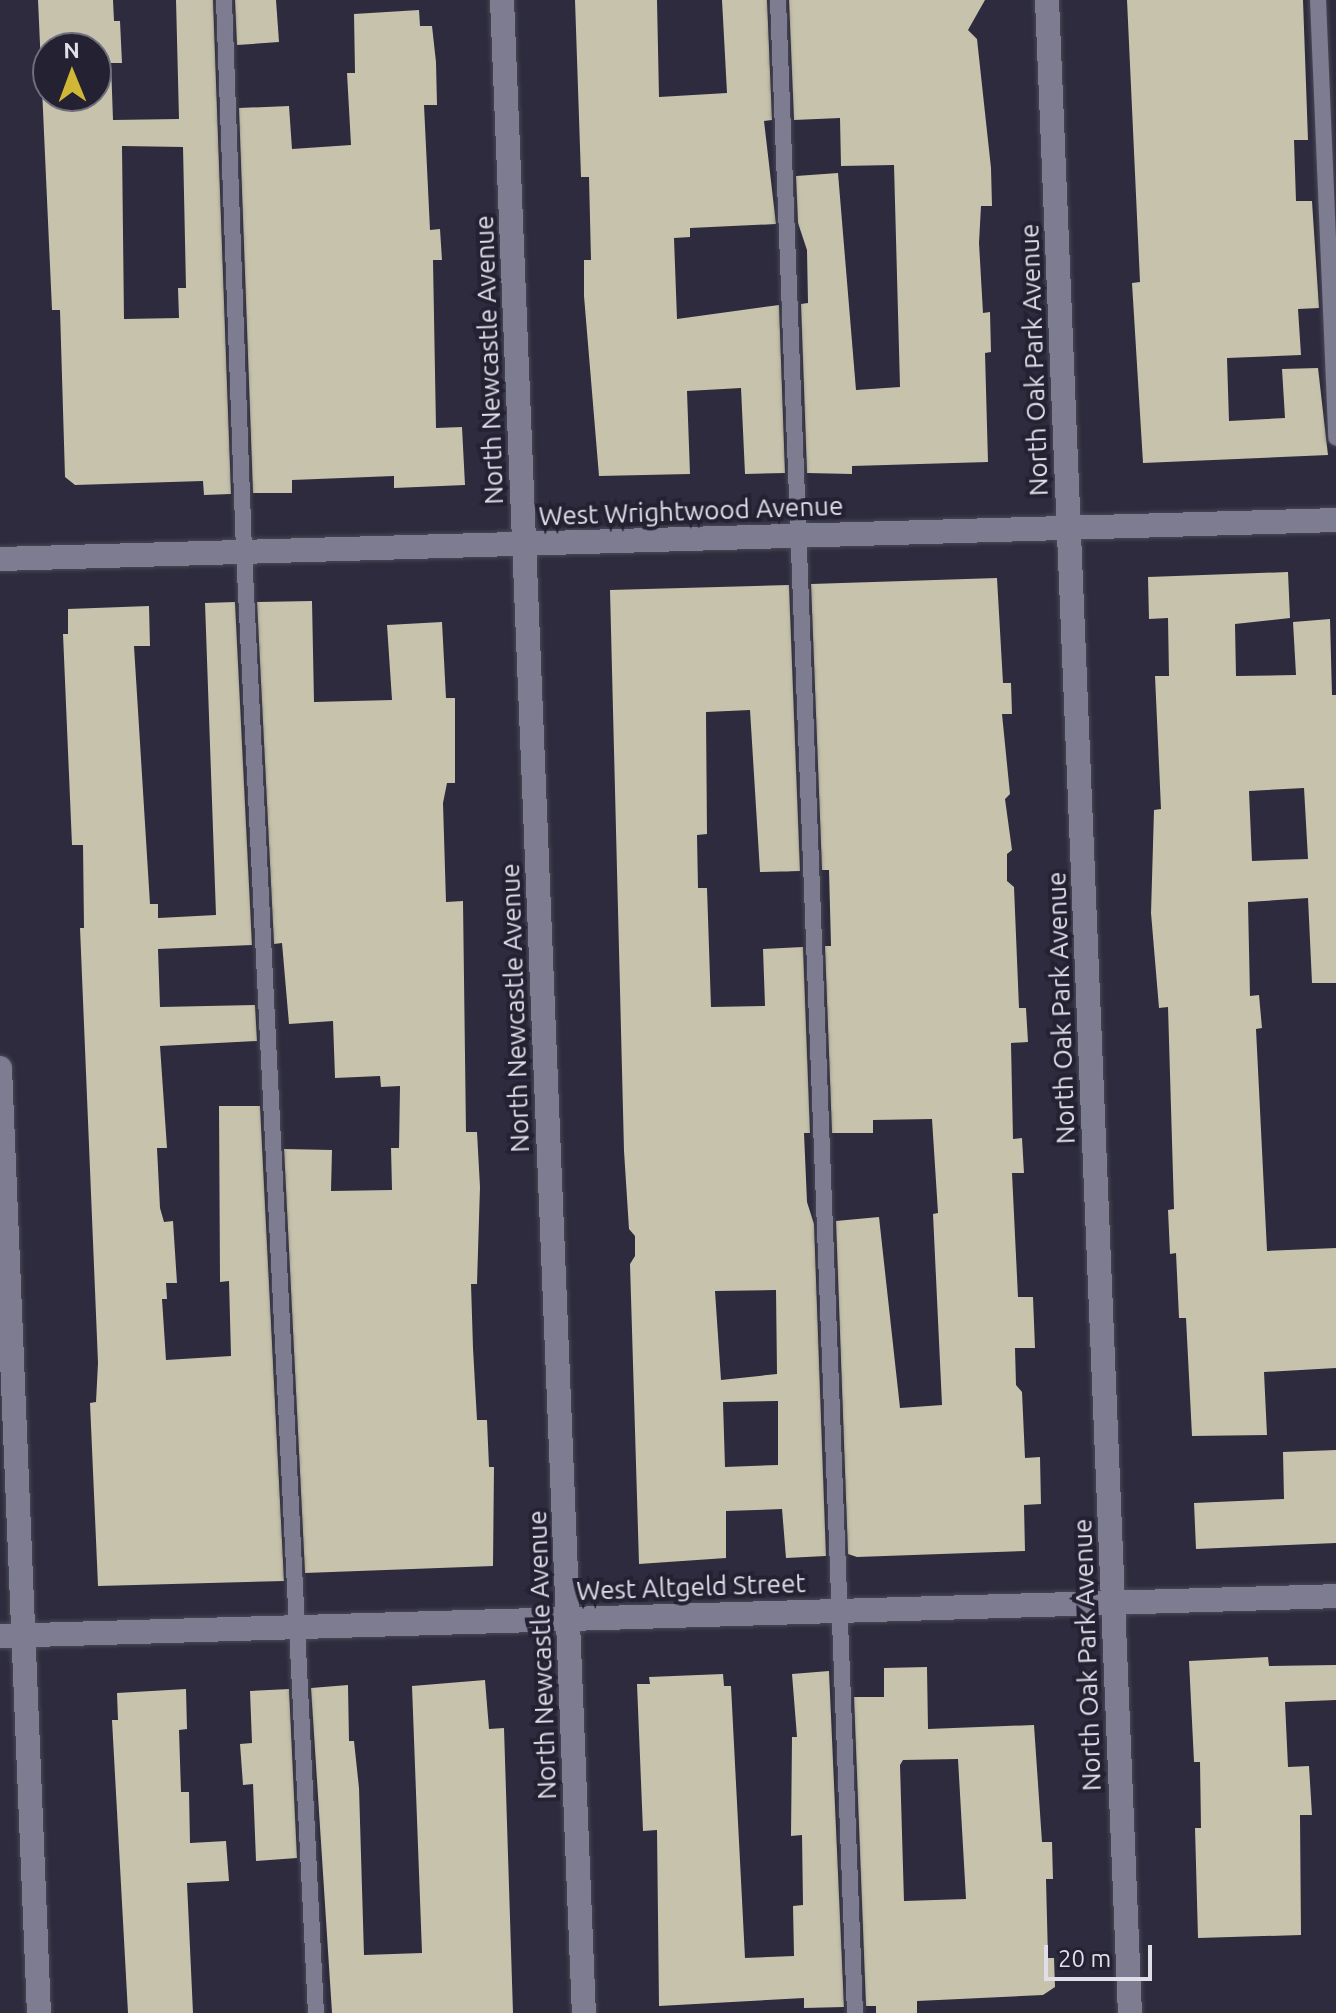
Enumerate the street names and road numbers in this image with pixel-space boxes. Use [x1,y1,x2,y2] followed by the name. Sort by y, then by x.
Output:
[468,215,510,505] street label: North Newcastle Avenue
[1014,223,1054,497] street label: North Oak Park Avenue
[538,490,844,532] street label: West Wrightwood Avenue
[494,863,536,1153] street label: North Newcastle Avenue
[1041,871,1081,1145] street label: North Oak Park Avenue
[521,1510,563,1800] street label: North Newcastle Avenue
[1067,1518,1107,1792] street label: North Oak Park Avenue
[576,1567,806,1607] street label: West Altgeld Street

